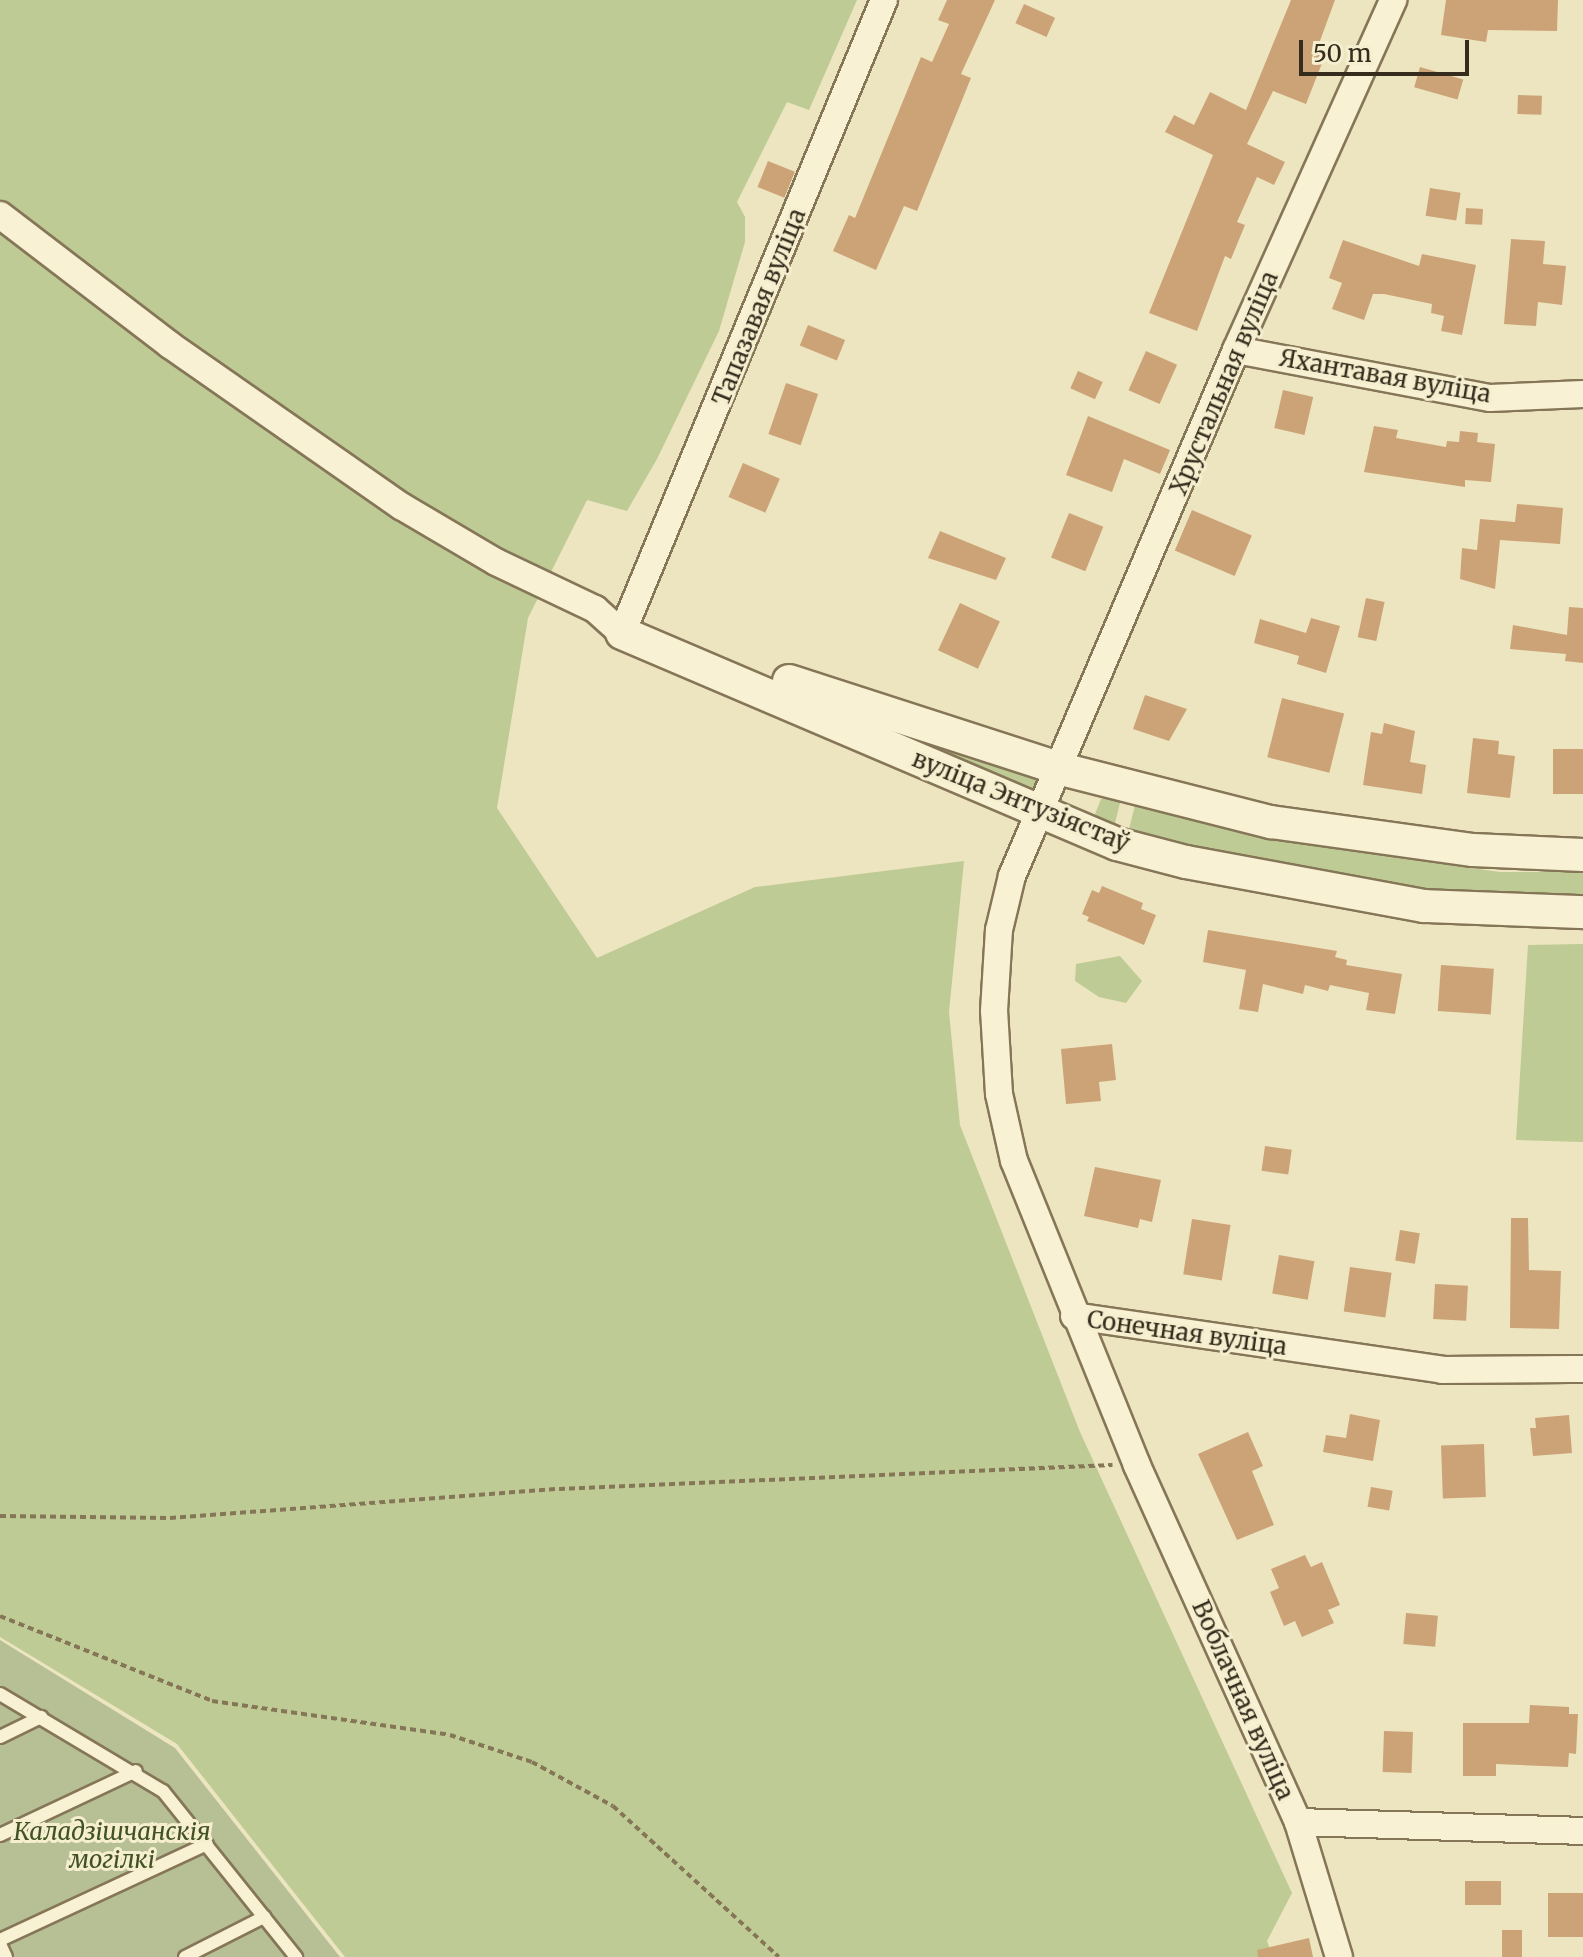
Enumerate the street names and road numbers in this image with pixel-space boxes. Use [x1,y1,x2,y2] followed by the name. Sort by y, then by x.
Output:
[706,204,812,410] street label: Тапазавая вуліца
[1164,267,1284,499] street label: Хрустальная вуліца
[1277,343,1493,409] street label: Яхантавая вуліца
[908,744,1134,858] street label: вуліца Энтузіястаў
[1085,1305,1289,1361] street label: Сонечная вуліца
[1186,1596,1300,1804] street label: Воблачная вуліца

